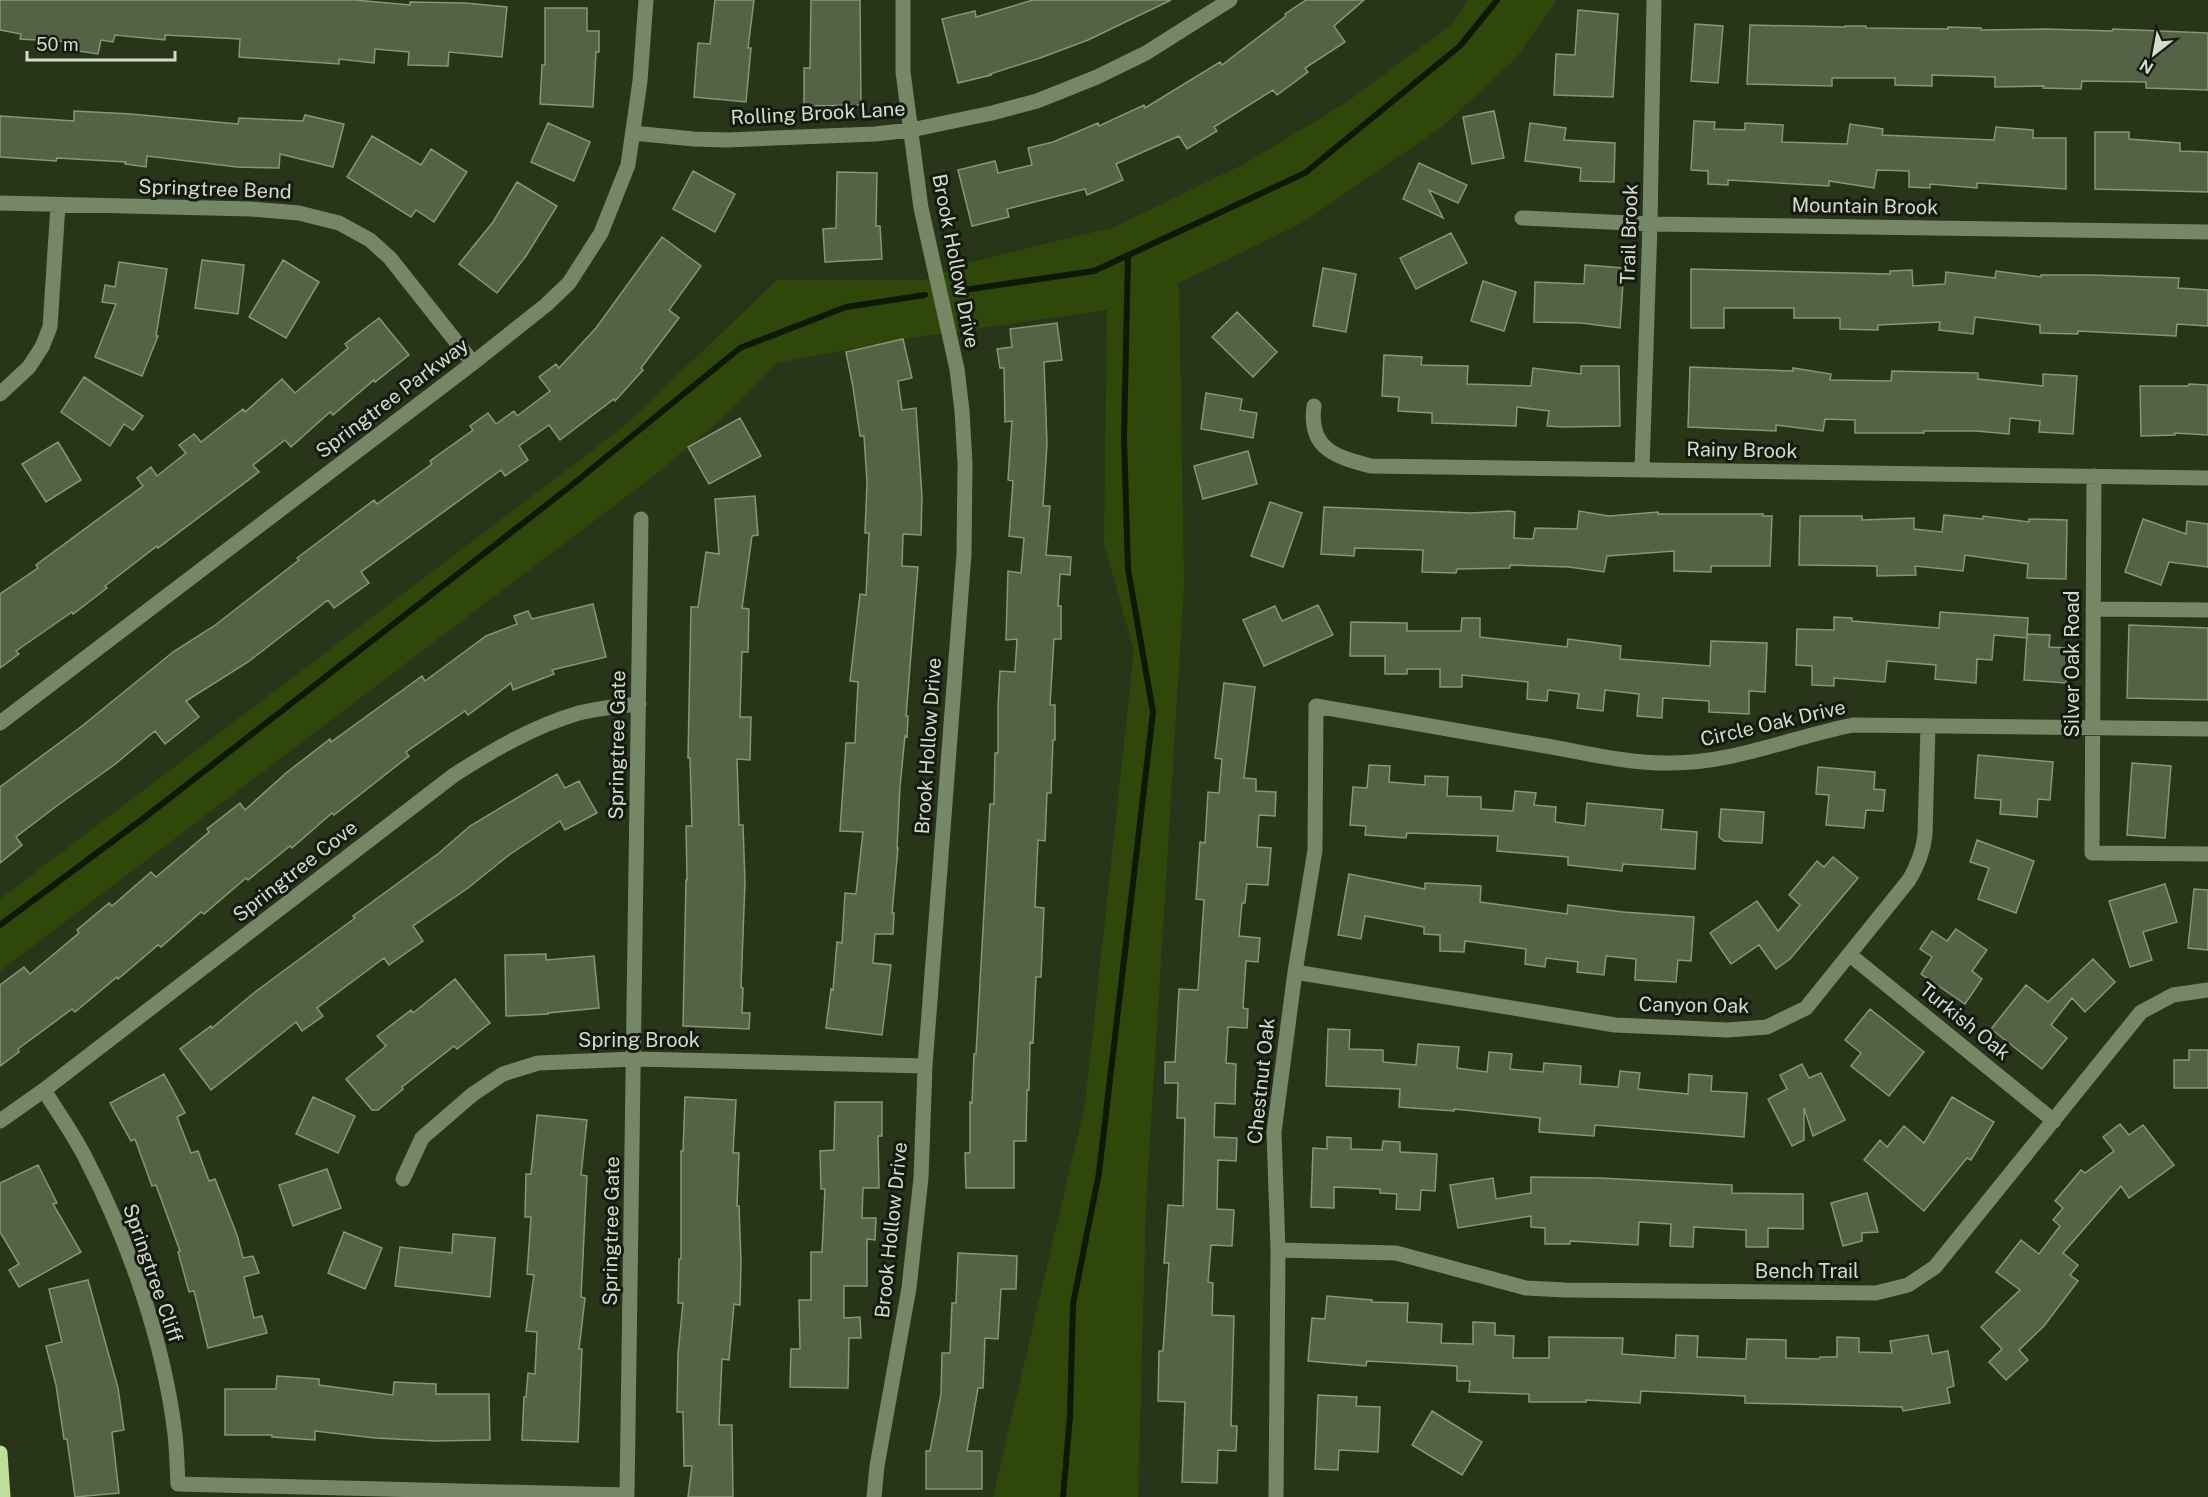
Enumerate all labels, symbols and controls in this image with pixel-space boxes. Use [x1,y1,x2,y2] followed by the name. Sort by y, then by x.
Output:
[27,24,176,62] scale bar
[2124,24,2184,84] north arrow
[36,34,79,55] text: 50 m
[2136,55,2157,78] text: N
[730,96,906,130] street label: Rolling Brook Lane
[927,172,985,350] street label: Brook Hollow Drive
[138,174,292,204] street label: Springtree Bend
[1615,183,1643,285] street label: Trail Brook
[1791,193,1939,219] street label: Mountain Brook
[311,333,473,463] street label: Springtree Parkway
[1686,437,1798,463] street label: Rainy Brook
[2060,590,2084,738] street label: Silver Oak Road
[910,657,946,835] street label: Brook Hollow Drive
[604,670,630,820] street label: Springtree Gate
[1698,695,1848,751] street label: Circle Oak Drive
[228,815,362,927] street label: Springtree Cove
[1915,977,2015,1065] street label: Turkish Oak
[1638,992,1750,1018] street label: Canyon Oak
[1242,1017,1280,1145] street label: Chestnut Oak
[578,1028,700,1052] street label: Spring Brook
[870,1141,912,1319] street label: Brook Hollow Drive
[598,1156,624,1306] street label: Springtree Gate
[118,1200,188,1346] street label: Springtree Cliff
[1755,1259,1859,1283] street label: Bench Trail

